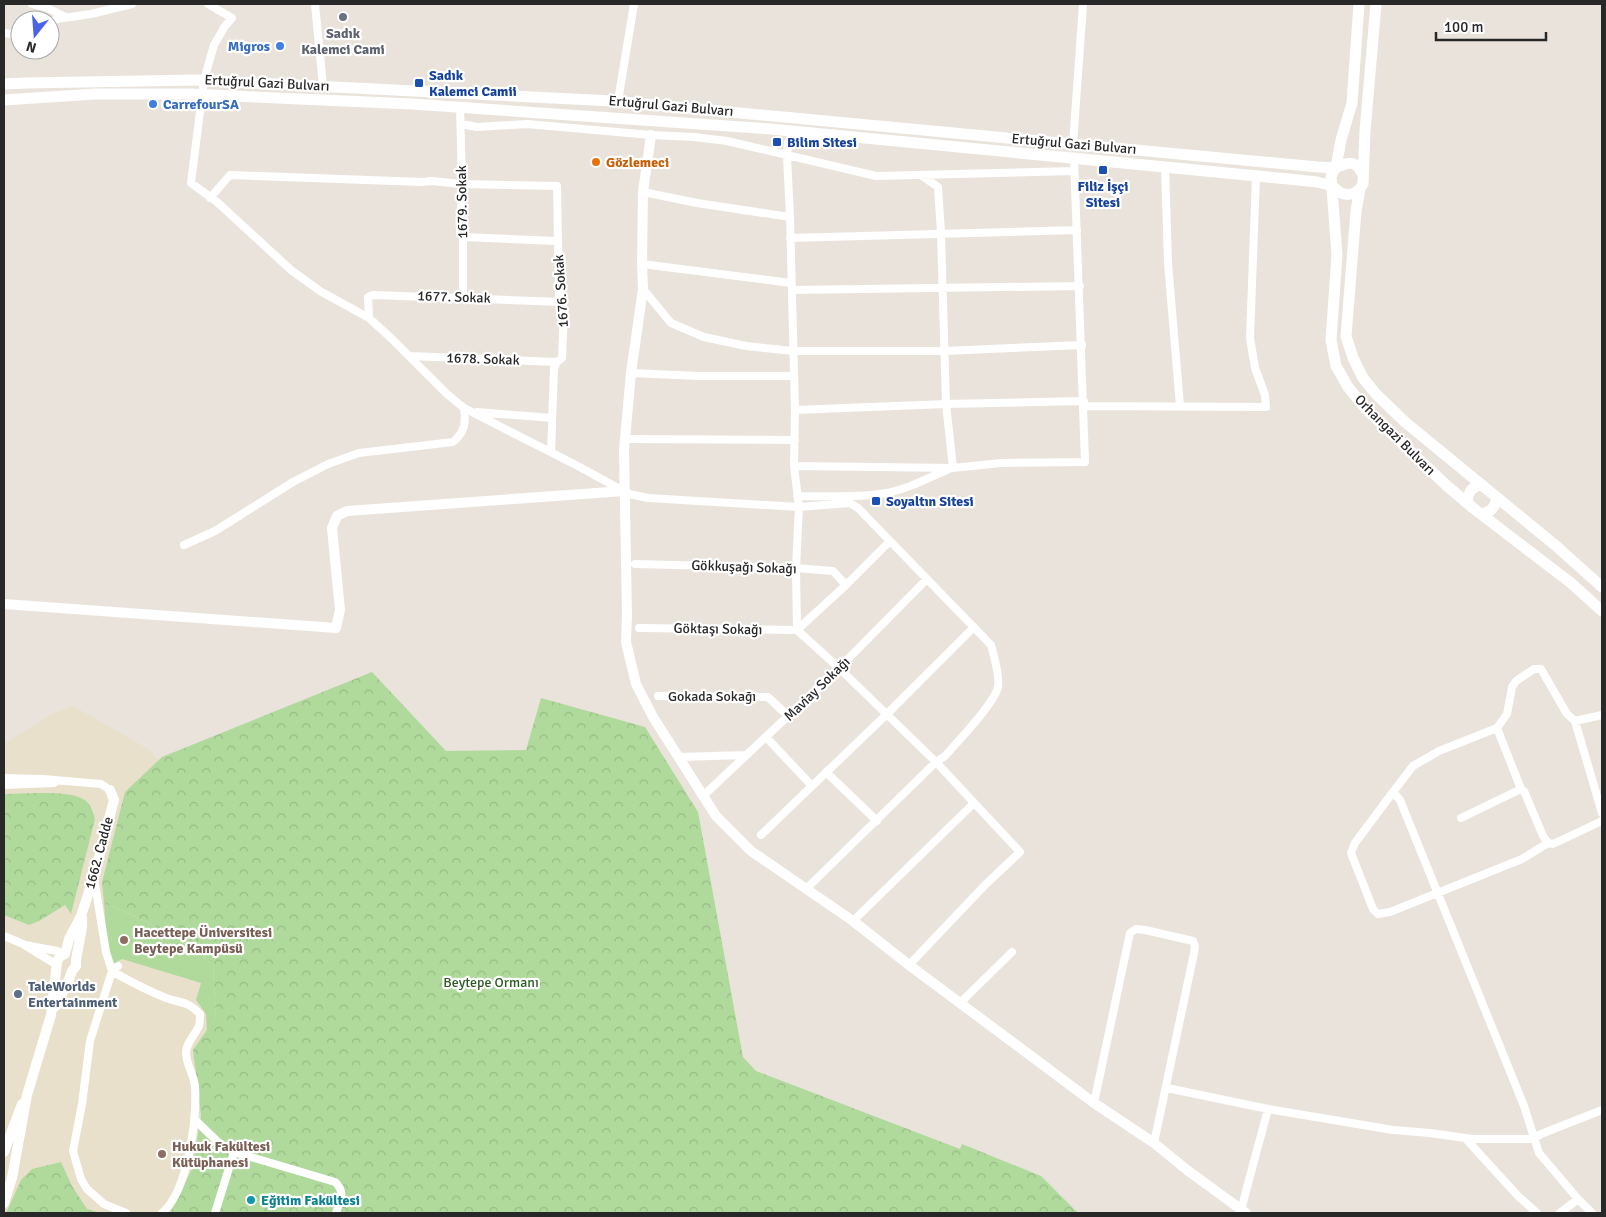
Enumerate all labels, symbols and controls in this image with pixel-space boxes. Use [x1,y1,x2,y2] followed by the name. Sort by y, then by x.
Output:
[10,10,60,60] north arrow
[1436,10,1546,42] scale bar
[337,11,349,23] marker: Sadık Kalemci Cami
[1444,18,1484,36] text: 100 m
[301,25,385,58] place label: Sadık Kalemci Cami
[24,37,38,57] text: N
[228,38,270,55] place label: Migros
[274,40,286,52] marker: Migros
[429,67,517,100] place label: Sadık Kalemci Camii
[204,71,330,95] street label: Ertuğrul Gazi Bulvarı
[413,77,425,89] marker: Sadık Kalemci Camii
[608,92,734,120] street label: Ertuğrul Gazi Bulvarı
[163,96,239,113] place label: CarrefourSA
[147,98,159,110] marker: CarrefourSA
[1011,130,1137,158] street label: Ertuğrul Gazi Bulvarı
[787,134,857,151] place label: Bilim Sitesi
[771,136,783,148] marker: Bilim Sitesi
[606,154,669,171] place label: Gözlemeci
[590,156,602,168] marker: Gözlemeci
[1097,164,1109,176] marker: Filiz İşçi Sitesi
[453,165,471,239] street label: 1679. Sokak
[1078,178,1128,211] place label: Filiz İşçi Sitesi
[550,254,572,328] street label: 1676. Sokak
[417,287,491,307] street label: 1677. Sokak
[446,349,520,369] street label: 1678. Sokak
[1351,391,1439,479] street label: Orhangazi Bulvarı
[886,493,974,510] place label: Soyaltın Sitesi
[870,495,882,507] marker: Soyaltın Sitesi
[691,557,797,577] street label: Gökkuşağı Sokağı
[674,620,762,638] street label: Göktaşı Sokağı
[781,653,853,725] street label: Maviay Sokağı
[668,688,756,705] street label: Gokada Sokağı
[81,815,117,891] street label: 1662. Cadde
[134,924,272,957] place label: Hacettepe Üniversitesi Beytepe Kampüsü
[118,934,130,946] marker: Hacettepe Üniversitesi Beytepe Kampüsü
[443,974,539,991] park label: Beytepe Ormanı
[28,978,118,1011] place label: TaleWorlds Entertainment
[12,988,24,1000] marker: TaleWorlds Entertainment
[172,1138,270,1171] place label: Hukuk Fakültesi Kütüphanesi
[156,1148,168,1160] marker: Hukuk Fakültesi Kütüphanesi
[261,1192,360,1209] place label: Eğitim Fakültesi
[245,1194,257,1206] marker: Eğitim Fakültesi

